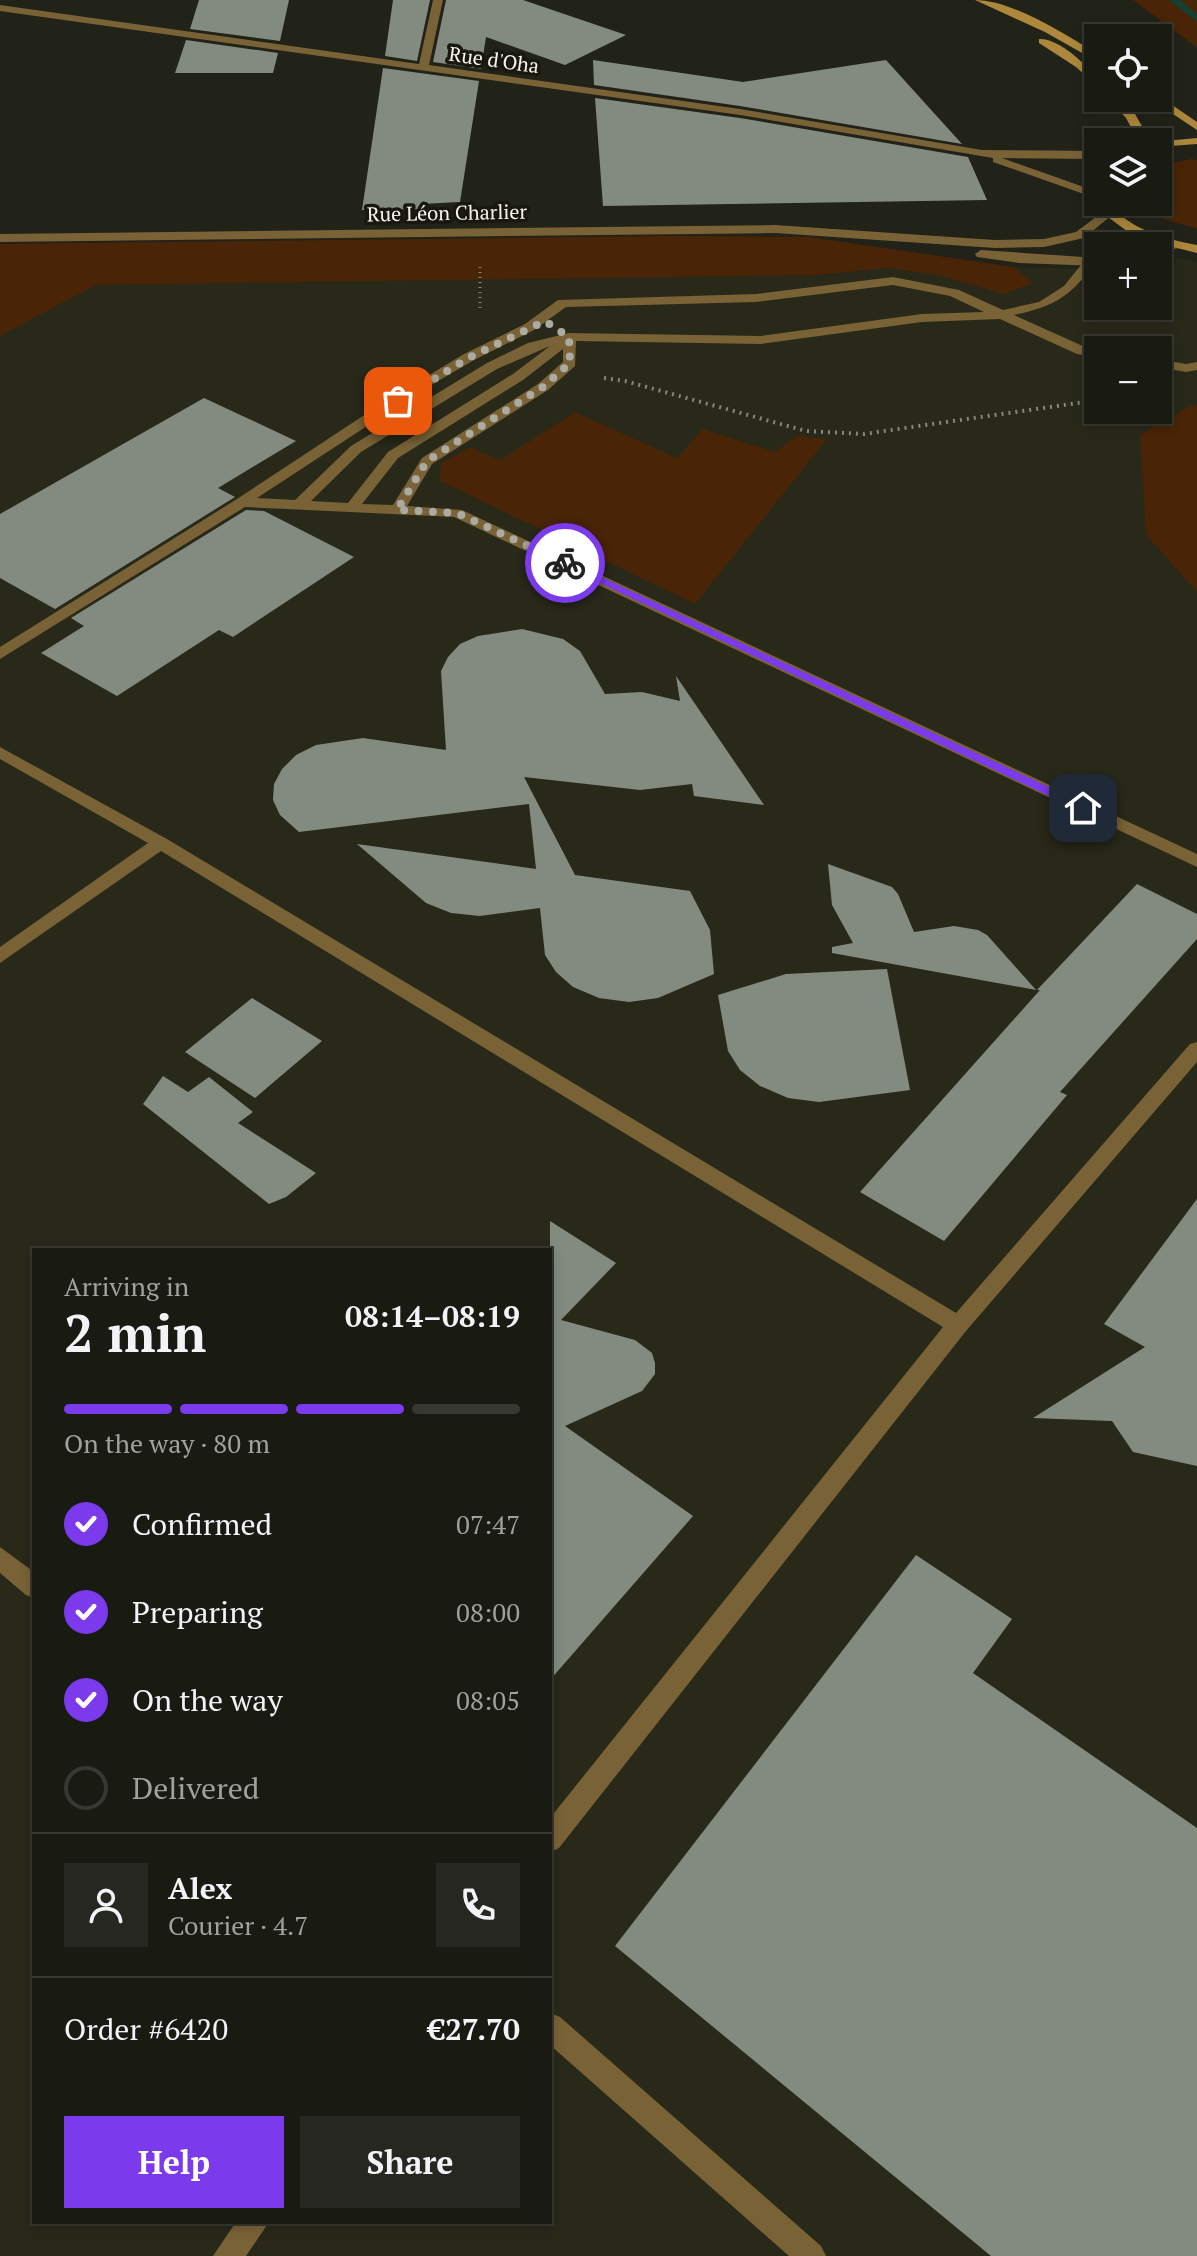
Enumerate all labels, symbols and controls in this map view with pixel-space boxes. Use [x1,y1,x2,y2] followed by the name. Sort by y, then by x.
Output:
[1084,24,1172,424] map controls
[1084,24,1172,112] button: locate
[447,40,541,79] street label: Rue d'Oha
[1084,128,1172,216] button: layers
[367,198,528,227] street label: Rue Léon Charlier
[1084,232,1172,320] button: +
[1084,336,1172,424] button: −
[364,367,432,435] pin
[376,379,420,423] icon: bag
[525,523,605,603] courier
[543,541,587,585] icon: bike
[1049,774,1117,842] pin
[1061,786,1105,830] icon: home
[64,1269,189,1303] text: Arriving in
[345,1296,520,1336] text: 08:14–08:19
[64,1298,206,1367] text: 2 min
[64,1426,270,1460] text: On the way · 80 m
[64,1502,108,1546] icon: check
[132,1504,272,1544] text: Confirmed
[456,1507,520,1541] text: 07:47
[64,1590,108,1634] icon: check
[132,1592,263,1632] text: Preparing
[456,1595,520,1629] text: 08:00
[64,1678,108,1722] icon: check
[132,1680,283,1720] text: On the way
[456,1683,520,1717] text: 08:05
[132,1768,259,1808] text: Delivered
[64,1863,148,1947] button: person
[436,1863,520,1947] button: phone
[168,1868,232,1908] text: Alex
[168,1908,308,1942] text: Courier · 4.7
[64,2009,228,2049] text: Order #6420
[428,2009,520,2049] text: €27.70
[64,2116,284,2208] button: Help
[300,2116,520,2208] button: Share

